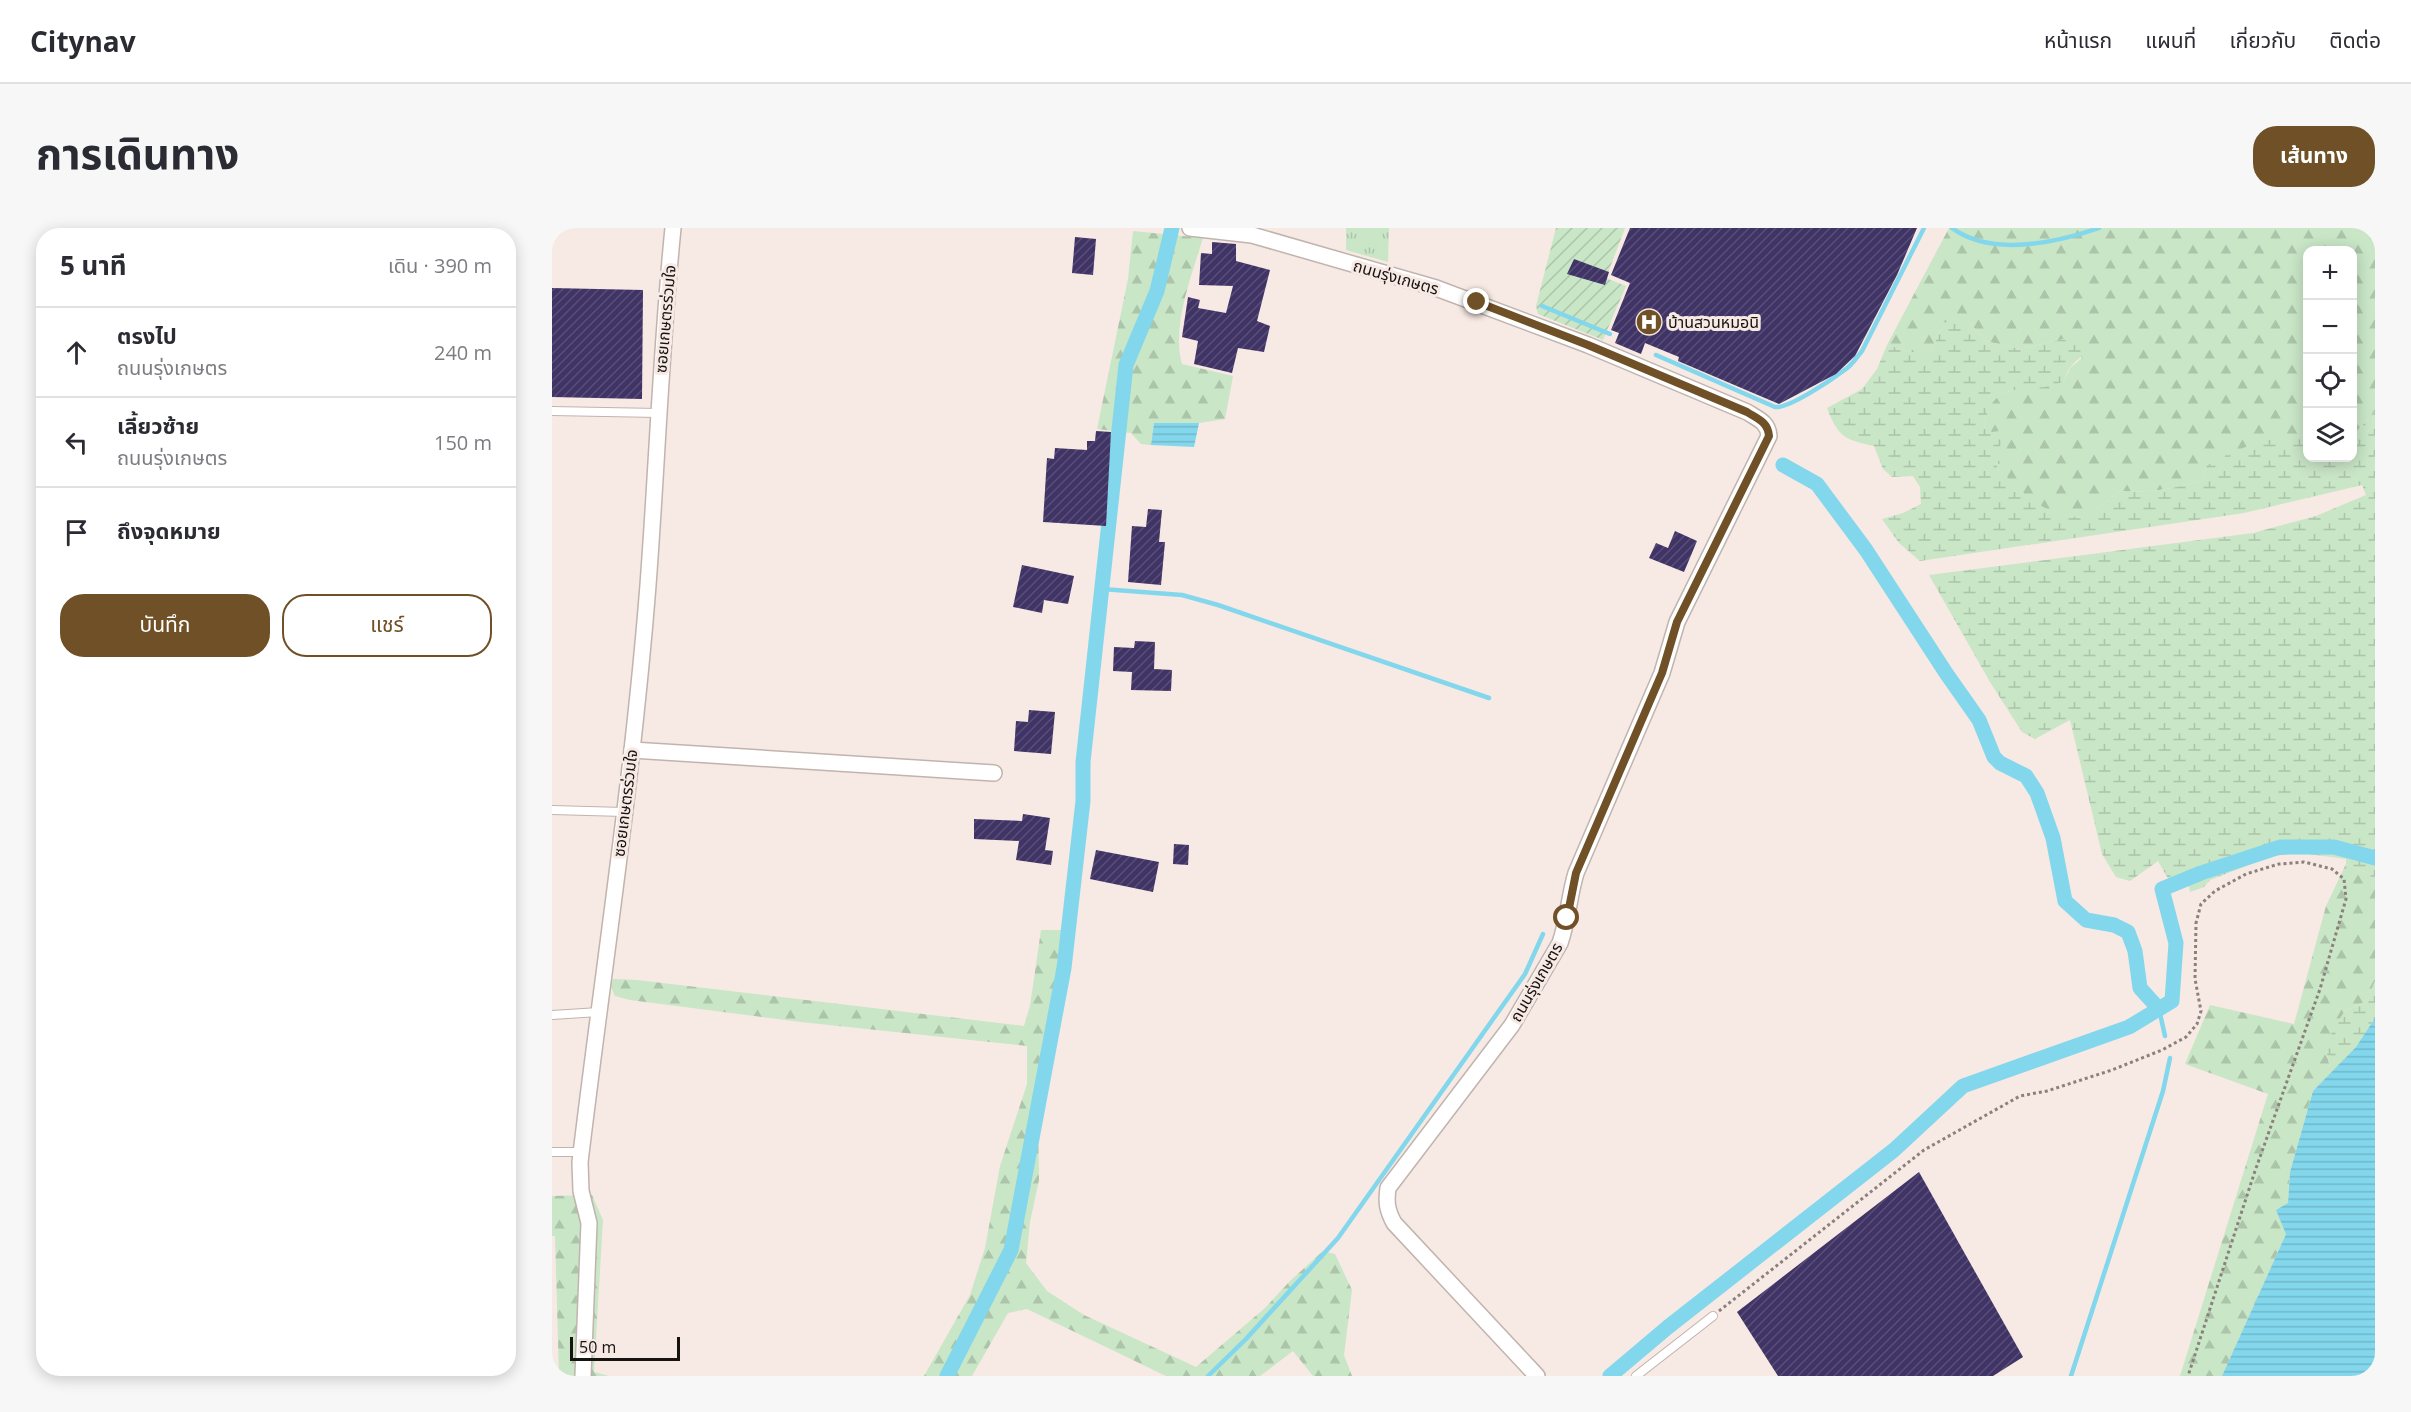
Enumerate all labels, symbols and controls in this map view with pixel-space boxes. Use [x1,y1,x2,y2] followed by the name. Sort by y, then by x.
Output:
[30,22,136,60] text: Citynav
[2044,26,2112,54] text: หน้าแรก
[2145,26,2196,54] text: แผนที่
[2229,26,2296,54] text: เกี่ยวกับ
[2329,26,2381,54] text: ติดต่อ
[36,124,239,181] text: การเดินทาง
[2253,126,2375,187] button: เส้นทาง
[2303,246,2357,462] map controls
[2303,246,2357,300] button: +
[60,247,126,283] text: 5 นาที
[388,252,492,279] text: เดิน · 390 m
[1351,254,1442,300] street label: ถนนรุ่งเกษตร
[649,264,681,374] street label: ซอยเกษตรร่วมใจ
[1463,288,1489,314] route end
[2303,300,2357,354] button: −
[1634,307,1664,337] hospital icon: บ้านสวนหมอนิ
[1668,311,1759,333] place label: บ้านสวนหมอนิ
[117,320,177,350] text: ตรงไป
[60,336,93,369] icon: ahead
[434,339,492,366] text: 240 m
[117,354,227,381] text: ถนนรุ่งเกษตร
[2303,354,2357,408] button: locate
[2303,408,2357,462] button: layers
[117,410,199,440] text: เลี้ยวซ้าย
[60,426,93,459] icon: left
[434,429,492,456] text: 150 m
[117,444,227,471] text: ถนนรุ่งเกษตร
[117,515,221,545] text: ถึงจุดหมาย
[60,516,93,549] icon: arrive
[60,594,270,657] button: บันทึก
[282,594,492,657] button: แชร์
[607,748,643,858] street label: ซอยเกษตรร่วมใจ
[1553,904,1579,930] route start
[1504,938,1568,1026] street label: ถนนรุ่งเกษตร
[570,1334,680,1362] scale bar
[579,1336,616,1358] text: 50 m

